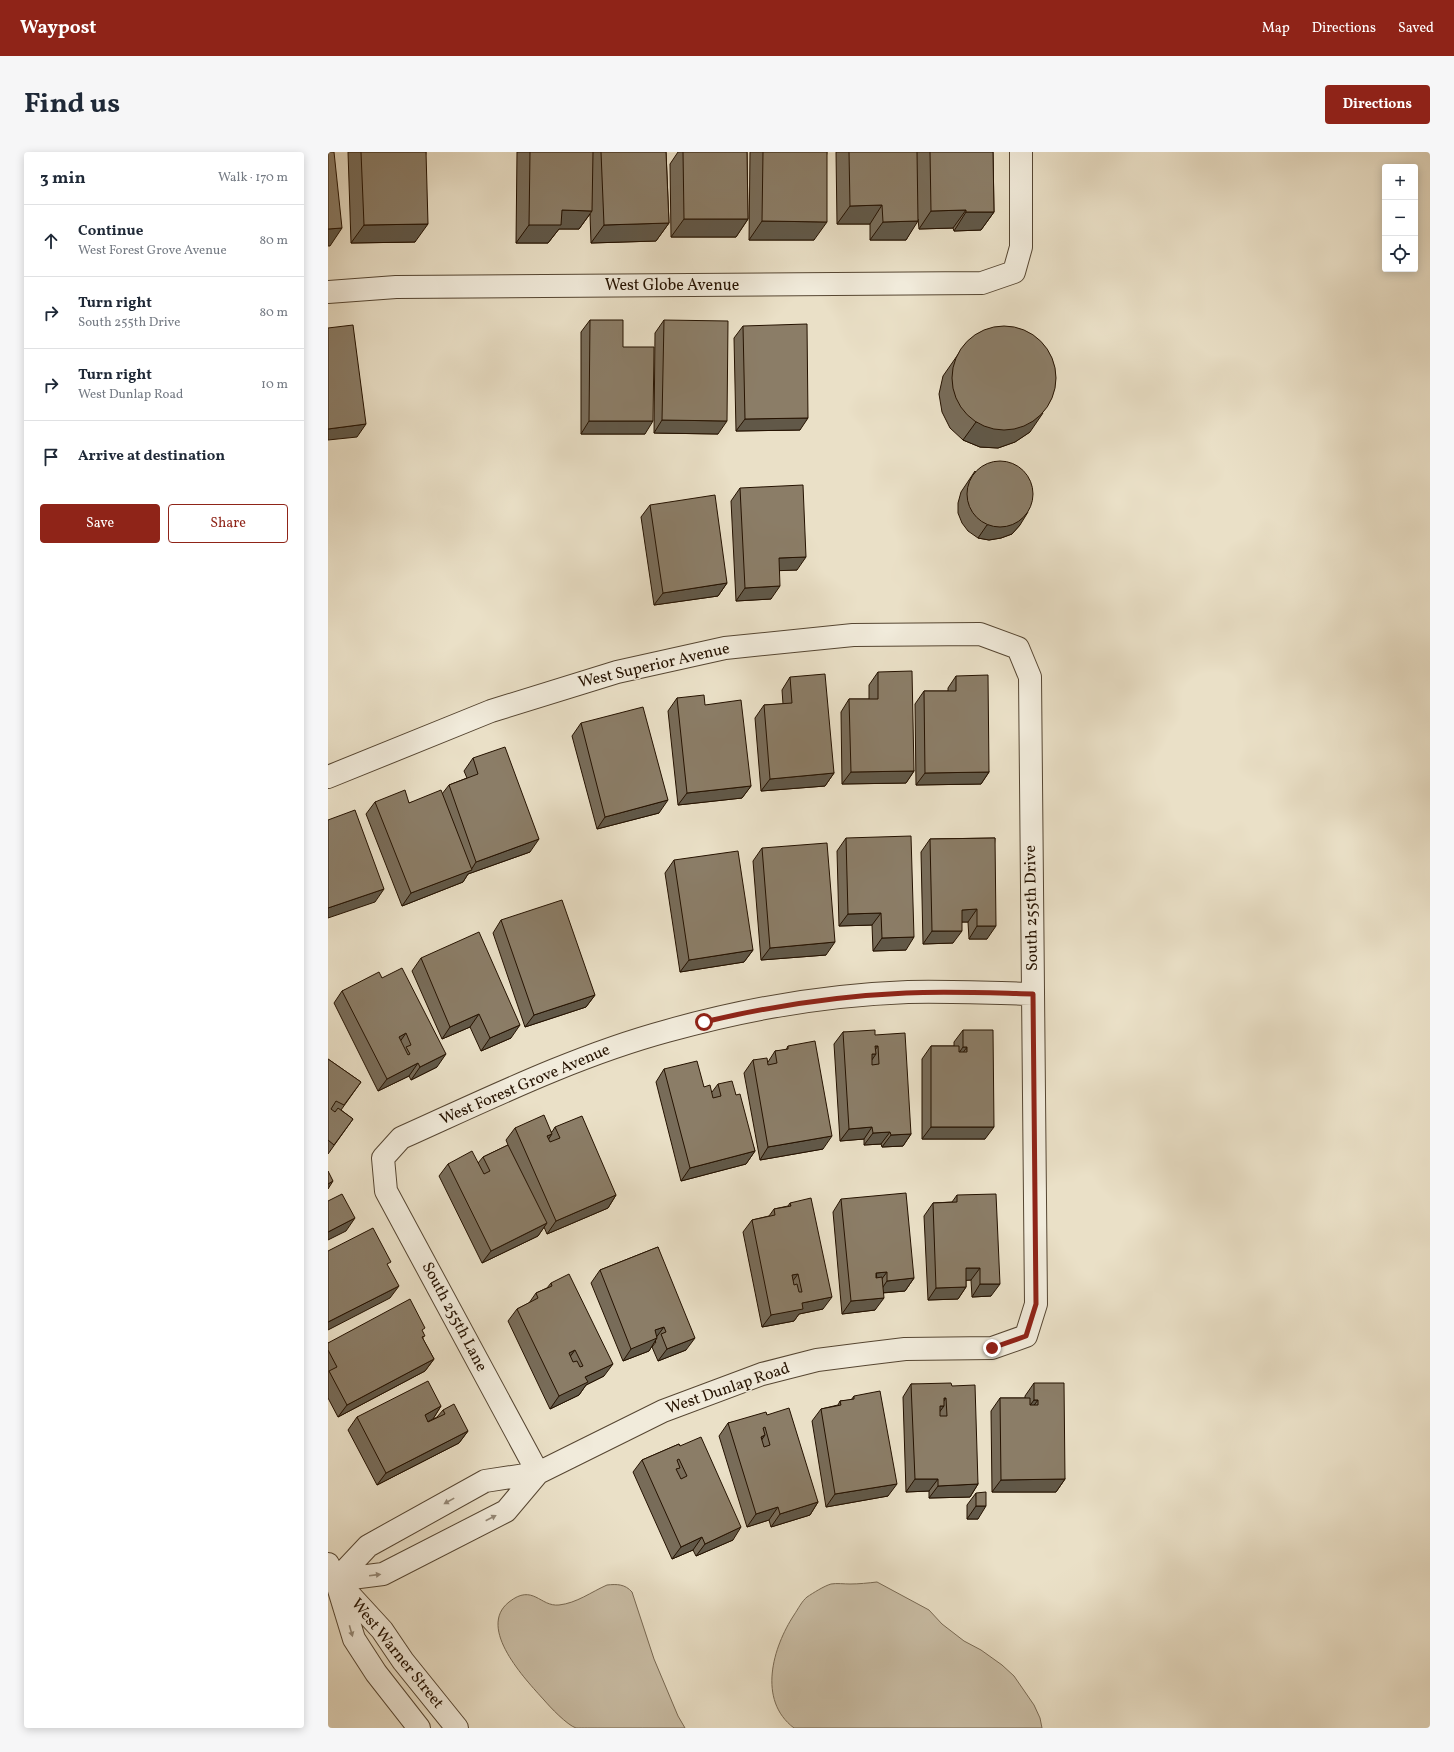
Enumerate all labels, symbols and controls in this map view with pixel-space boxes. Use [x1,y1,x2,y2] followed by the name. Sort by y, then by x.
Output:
[20,15,96,41] text: Waypost
[1262,19,1290,38] text: Map
[1312,19,1376,38] text: Directions
[1398,19,1434,38] text: Saved
[24,85,120,124] text: Find us
[1325,85,1430,124] button: Directions
[1382,164,1418,272] map controls
[1382,164,1418,200] button: +
[40,167,86,190] text: 3 min
[218,169,288,187] text: Walk · 170 m
[1382,200,1418,236] button: −
[78,221,143,242] text: Continue
[40,230,62,252] icon: ahead
[259,232,288,250] text: 80 m
[1382,236,1418,272] button: locate
[78,242,227,260] text: West Forest Grove Avenue
[605,275,739,297] street label: West Globe Avenue
[78,293,152,314] text: Turn right
[40,302,62,324] icon: right
[259,304,288,322] text: 80 m
[78,314,180,332] text: South 255th Drive
[78,365,152,386] text: Turn right
[40,374,62,396] icon: right
[261,376,288,394] text: 10 m
[78,386,183,404] text: West Dunlap Road
[40,446,62,468] icon: arrive
[78,446,225,467] text: Arrive at destination
[40,504,160,543] button: Save
[168,504,288,543] button: Share
[576,638,732,694] street label: West Superior Avenue
[1020,845,1044,971] street label: South 255th Drive
[695,1013,713,1031] route start
[437,1039,613,1131] street label: West Forest Grove Avenue
[416,1258,492,1376] street label: South 255th Lane
[983,1339,1001,1357] route end
[663,1358,793,1420] street label: West Dunlap Road
[443,1498,454,1505] one-way arrow
[486,1515,497,1521] one-way arrow
[369,1572,381,1578] one-way arrow
[346,1594,449,1714] street label: West Warner Street
[348,1625,354,1637] one-way arrow

